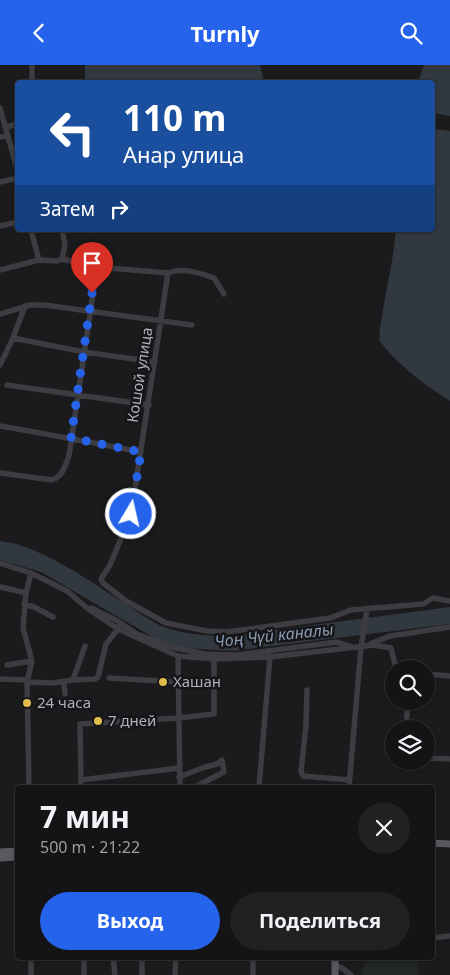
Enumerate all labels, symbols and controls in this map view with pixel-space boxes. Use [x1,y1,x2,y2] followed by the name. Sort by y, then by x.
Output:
[190,18,260,48] text: Turnly
[25,19,53,47] icon: back
[397,19,425,47] icon: search
[123,94,226,141] text: 110 m
[40,100,105,165] icon: left
[123,139,244,169] text: Анар улица
[105,195,133,223] icon: right
[40,196,95,222] text: Затем
[71,242,113,293] pin
[78,249,106,277] icon: arrive
[122,326,156,424] street label: Кошой улица
[104,487,156,539] position arrow
[214,618,335,652] water label: Чоң Чүй каналы
[385,660,435,770] map controls
[385,660,435,710] button: search
[173,671,221,691] place label: Хашан
[157,676,169,688] marker: Хашан
[37,692,91,712] place label: 24 часа
[21,697,33,709] marker: 24 часа
[108,710,156,730] place label: 7 дней
[92,715,104,727] marker: 7 дней
[385,720,435,770] button: layers
[40,796,130,837] text: 7 мин
[358,802,410,854] button: close
[40,836,140,858] text: 500 m · 21:22
[40,892,220,950] button: Выход
[230,892,410,950] button: Поделиться

